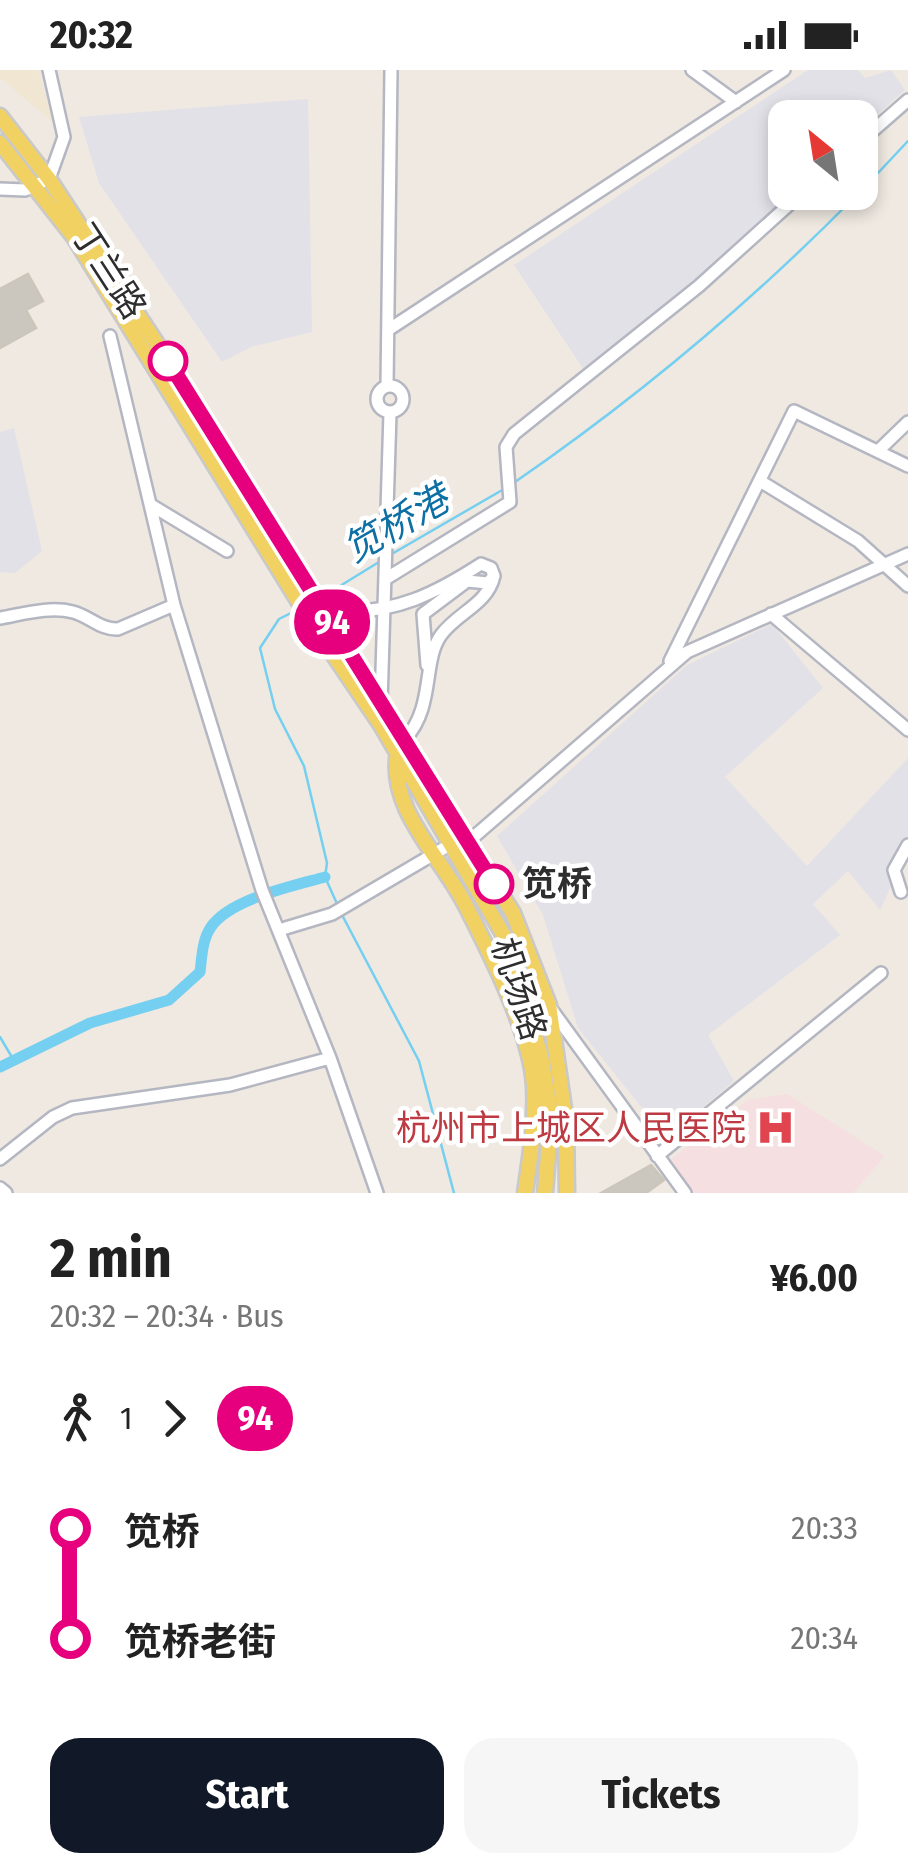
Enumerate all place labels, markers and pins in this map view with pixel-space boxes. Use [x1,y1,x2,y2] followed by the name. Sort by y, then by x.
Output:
[149,342,187,380] unlabelled marker
[522,863,592,905] place label: 笕桥
[475,865,513,903] marker: 笕桥
[396,1107,746,1149] place label: 杭州市上城区人民医院
[755,1107,797,1149] hospital icon: 杭州市上城区人民医院

